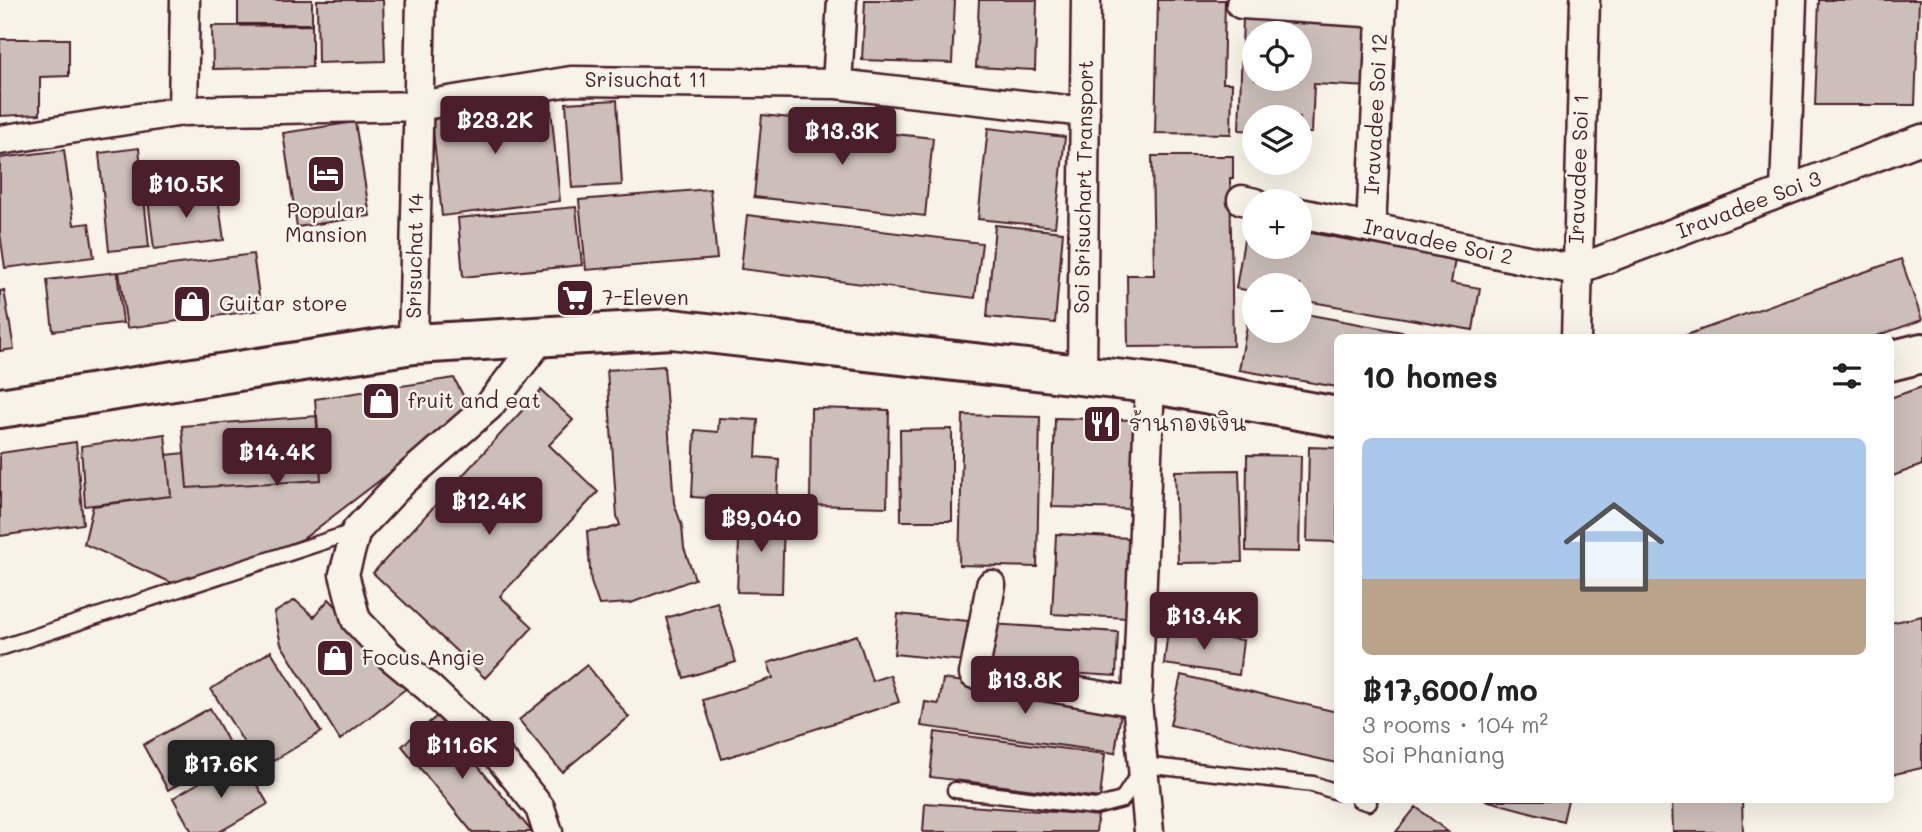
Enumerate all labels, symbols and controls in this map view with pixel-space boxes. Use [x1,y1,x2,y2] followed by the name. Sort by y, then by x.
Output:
[1242,21,1312,343] map controls
[1242,21,1312,91] button: locate
[1357,33,1392,195] street label: Iravadee Soi 12
[1067,60,1098,314] street label: Soi Srisuchart Transport
[585,65,707,92] street label: Srisuchat 11
[1561,94,1594,244] street label: Iravadee Soi 1
[438,96,552,156] pin: ฿23.2K
[456,104,534,134] text: ฿23.2K
[1242,105,1312,175] button: layers
[785,108,899,167] pin: ฿13.3K
[804,115,880,145] text: ฿13.3K
[305,153,347,195] hotel icon: Popular Mansion
[129,160,243,220] pin: ฿10.5K
[1672,164,1825,244] street label: Iravadee Soi 3
[148,168,224,198] text: ฿10.5K
[1242,189,1312,259] button: +
[399,192,428,319] street label: Srisuchat 14
[285,196,367,247] place label: Popular Mansion
[1361,212,1516,270] street label: Iravadee Soi 2
[1242,273,1312,343] button: −
[554,277,596,319] supermarket icon: 7-Eleven
[171,283,213,325] shop icon: Guitar store
[602,283,689,310] place label: 7-Eleven
[219,289,348,316] place label: Guitar store
[1362,356,1498,396] text: 10 homes
[1828,357,1866,395] icon: filters
[360,380,402,422] shop icon: fruit and eat
[408,386,541,413] place label: fruit and eat
[1081,403,1123,445] restaurant icon: ร้านกองเงิน
[1129,409,1247,436] place label: ร้านกองเงิน
[220,428,334,488] pin: ฿14.4K
[238,436,316,466] text: ฿14.4K
[432,477,546,537] pin: ฿12.4K
[1551,484,1677,610] icon: home
[451,485,527,515] text: ฿12.4K
[704,494,818,554] pin: ฿9,040
[721,502,801,532] text: ฿9,040
[1147,592,1261,652] pin: ฿13.4K
[1166,600,1242,630] text: ฿13.4K
[314,637,356,679] shop icon: Focus Angie
[362,643,485,670] place label: Focus Angie
[968,656,1082,716] pin: ฿13.8K
[987,664,1063,694] text: ฿13.8K
[1362,669,1538,709] text: ฿17,600/mo
[1362,709,1548,739] text: 3 rooms · 104 m²
[405,722,519,781] pin: ฿11.6K
[426,729,498,759] text: ฿11.6K
[1362,739,1505,769] text: Soi Phaniang
[164,740,278,800] pin: ฿17.6K
[184,748,258,778] text: ฿17.6K

